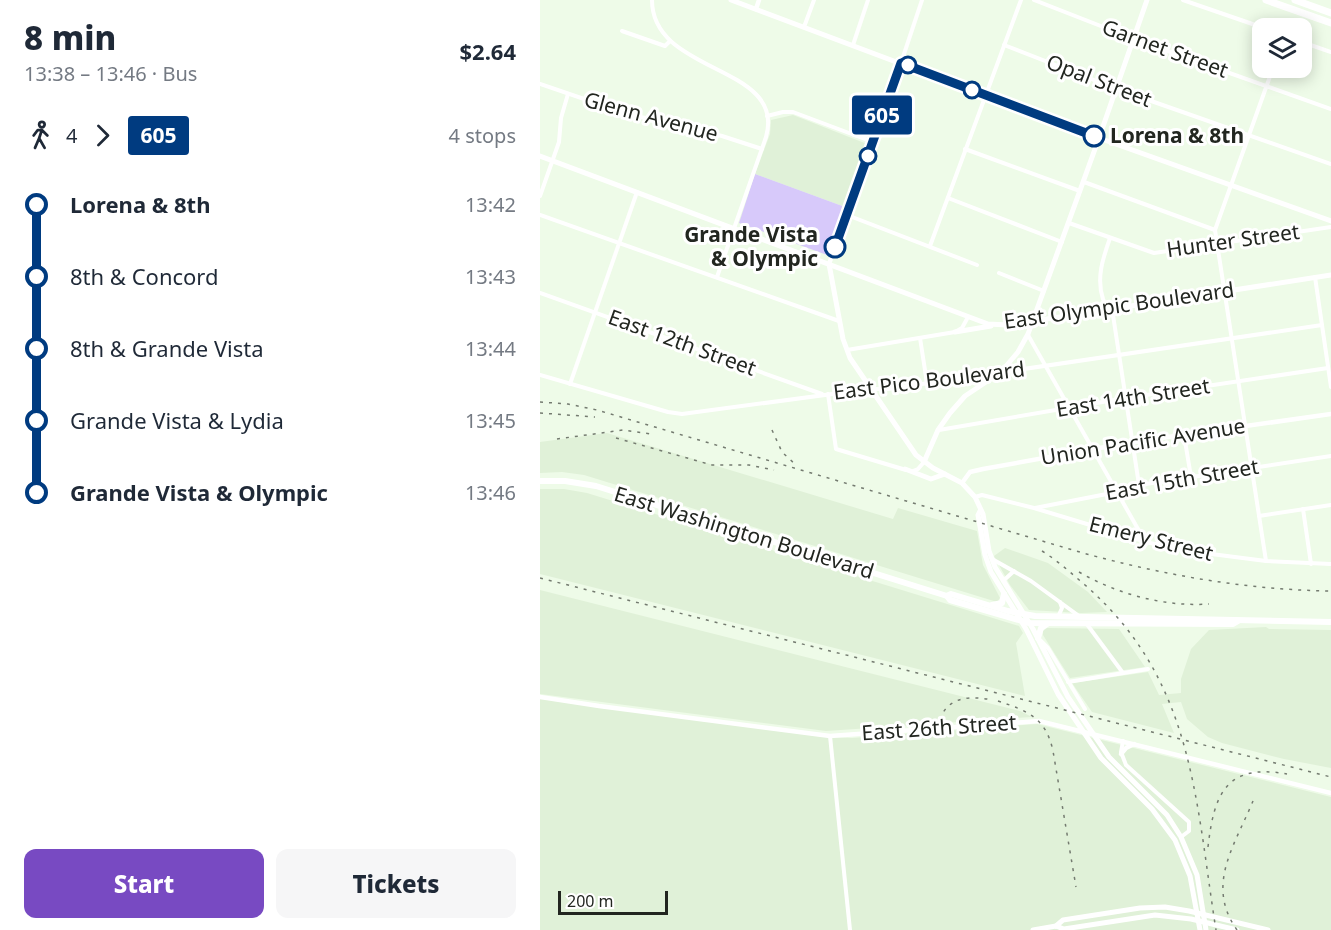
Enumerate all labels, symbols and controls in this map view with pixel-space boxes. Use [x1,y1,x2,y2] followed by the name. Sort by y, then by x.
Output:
[1098,12,1233,84] street label: Garnet Street
[24,15,116,60] text: 8 min
[1252,18,1312,78] map controls
[1252,18,1312,78] button: layers
[459,36,516,66] text: $2.64
[1043,47,1156,113] street label: Opal Street
[899,56,917,74] unlabelled marker
[24,60,197,87] text: 13:38 – 13:46 · Bus
[963,81,981,99] unlabelled marker
[581,85,721,147] street label: Glenn Avenue
[848,96,916,134] line badge: 605
[864,101,900,129] text: 605
[24,119,57,152] icon: walk
[86,119,119,152] icon: forward
[140,121,177,149] text: 605
[1110,121,1244,149] place label: Lorena & 8th
[66,122,77,149] text: 4
[449,122,516,149] text: 4 stops
[1083,125,1105,147] marker: Lorena & 8th
[859,147,877,165] unlabelled marker
[70,189,210,219] text: Lorena & 8th
[465,191,516,218] text: 13:42
[1165,217,1301,263] street label: Hunter Street
[684,220,818,272] place label: Grande Vista & Olympic
[824,236,846,258] marker: Grande Vista & Olympic
[70,261,219,291] text: 8th & Concord
[465,263,516,290] text: 13:43
[1002,275,1236,335] street label: East Olympic Boulevard
[605,302,760,382] street label: East 12th Street
[70,333,264,363] text: 8th & Grande Vista
[465,335,516,362] text: 13:44
[832,354,1026,406] street label: East Pico Boulevard
[1054,371,1212,423] street label: East 14th Street
[70,405,284,435] text: Grande Vista & Lydia
[465,407,516,434] text: 13:45
[1039,411,1247,471] street label: Union Pacific Avenue
[1103,452,1261,506] street label: East 15th Street
[70,477,328,507] text: Grande Vista & Olympic
[465,479,516,506] text: 13:46
[611,479,878,585] street label: East Washington Boulevard
[1086,509,1216,567] street label: Emery Street
[861,708,1018,746] street label: East 26th Street
[24,849,264,918] button: Start
[276,849,516,918] button: Tickets
[558,888,668,916] scale bar
[567,890,614,912] text: 200 m

